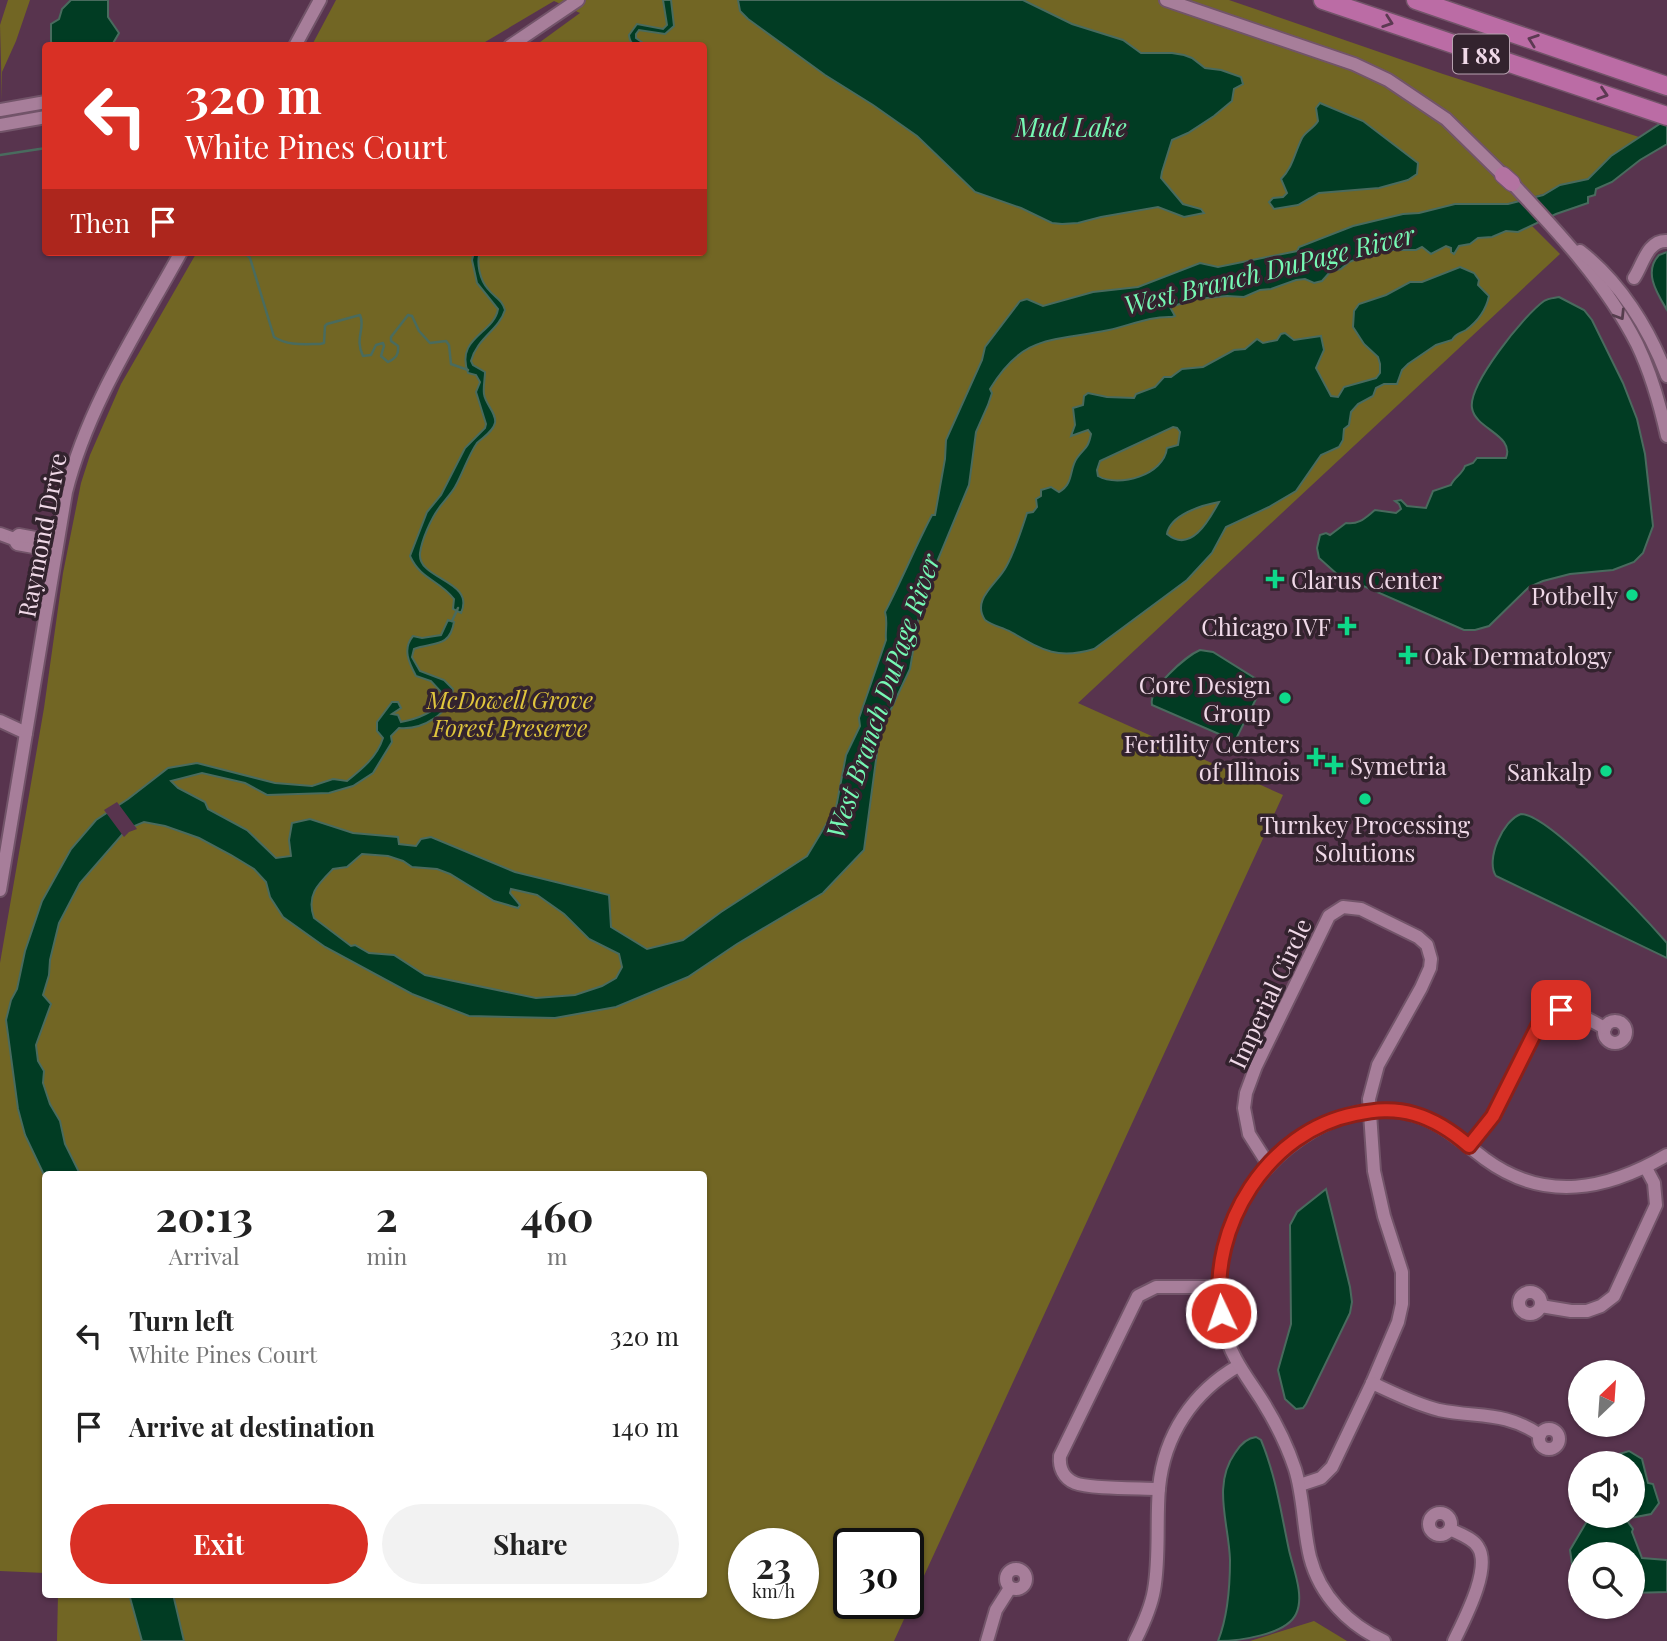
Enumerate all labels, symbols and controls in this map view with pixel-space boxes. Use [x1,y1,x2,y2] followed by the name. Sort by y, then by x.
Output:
[1381,14,1393,28] one-way arrow
[1453,34,1509,74] road number: I 88
[1528,34,1540,48] one-way arrow
[185,61,322,126] text: 320 m
[70,70,161,161] icon: left
[1597,86,1609,101] one-way arrow
[1014,109,1127,144] water label: Mud Lake
[185,124,447,167] text: White Pines Court
[144,203,182,241] icon: arrive
[70,205,130,240] text: Then
[1120,216,1419,322] water label: West Branch DuPage River
[1611,307,1624,320] one-way arrow
[9,450,73,620] street label: Raymond Drive
[817,548,947,843] water label: West Branch DuPage River
[1291,563,1442,595] place label: Clarus Center
[1265,569,1285,589] marker: Clarus Center
[1531,579,1618,611] place label: Potbelly
[1624,587,1640,603] marker: Potbelly
[1201,610,1331,642] place label: Chicago IVF
[1337,616,1357,636] marker: Chicago IVF
[1424,639,1612,671] place label: Oak Dermatology
[1398,645,1418,665] marker: Oak Dermatology
[1139,668,1271,728] place label: Core Design Group
[426,683,593,743] park label: McDowell Grove Forest Preserve
[1277,690,1293,706] marker: Core Design Group
[1124,727,1300,787] place label: Fertility Centers of Illinois
[1306,747,1326,767] marker: Fertility Centers of Illinois
[1350,749,1447,781] place label: Symetria
[1324,755,1344,775] marker: Symetria
[1507,755,1592,787] place label: Sankalp
[1598,763,1614,779] marker: Sankalp
[1357,791,1373,807] marker: Turnkey Processing Solutions
[1260,808,1471,868] place label: Turnkey Processing Solutions
[1220,913,1318,1073] street label: Imperial Circle
[1531,980,1591,1040] pin
[1542,991,1580,1029] icon: arrive
[155,1187,253,1243] text: 20:13
[376,1187,398,1243] text: 2
[521,1187,594,1243] text: 460
[169,1240,240,1271] text: Arrival
[366,1240,407,1271] text: min
[547,1240,567,1271] text: m
[1184,1276,1258,1350] position arrow
[129,1303,234,1338] text: Turn left
[70,1317,108,1355] icon: left
[610,1318,679,1353] text: 320 m
[129,1338,317,1369] text: White Pines Court
[1568,1360,1645,1437] north arrow
[1568,1360,1645,1619] map controls
[70,1408,108,1446] icon: arrive
[129,1409,375,1444] text: Arrive at destination
[611,1409,679,1444] text: 140 m
[1568,1451,1645,1528] button: sound
[70,1504,368,1584] button: Exit
[382,1504,679,1584] button: Share
[833,1528,924,1619] speed limit sign: 30
[756,1541,791,1588] text: 23
[1568,1542,1645,1619] button: search
[752,1579,795,1603] text: km/h

